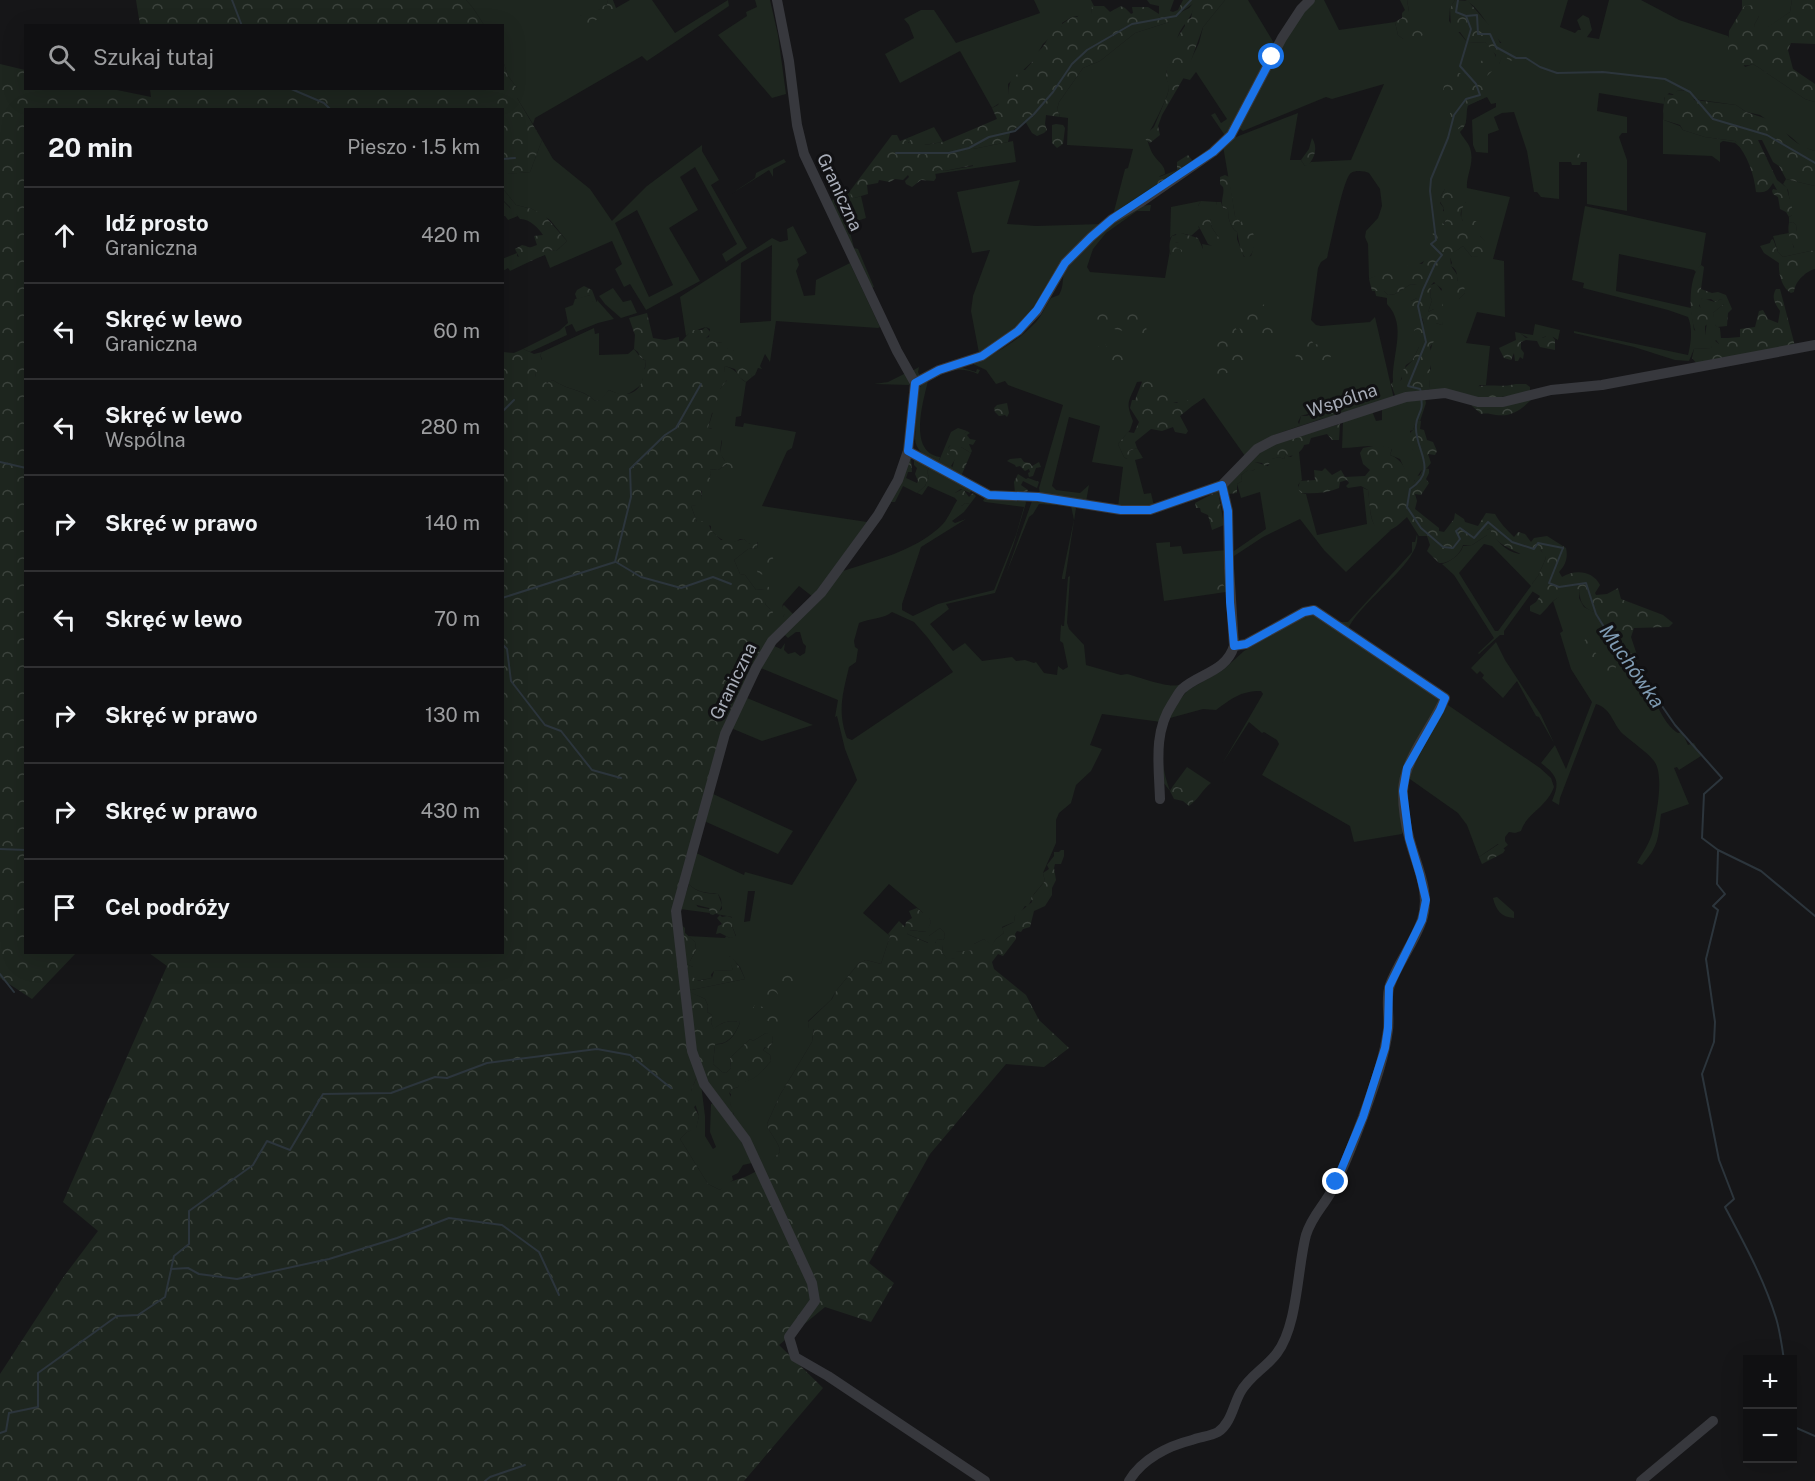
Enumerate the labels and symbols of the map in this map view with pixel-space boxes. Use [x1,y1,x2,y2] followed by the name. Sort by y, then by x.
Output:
[1258,43,1284,69] route start
[813,150,867,234] street label: Graniczna
[1304,379,1380,421] street label: Wspólna
[1594,620,1670,712] water label: Muchówka
[705,639,761,723] street label: Graniczna
[1322,1168,1348,1194] route end

